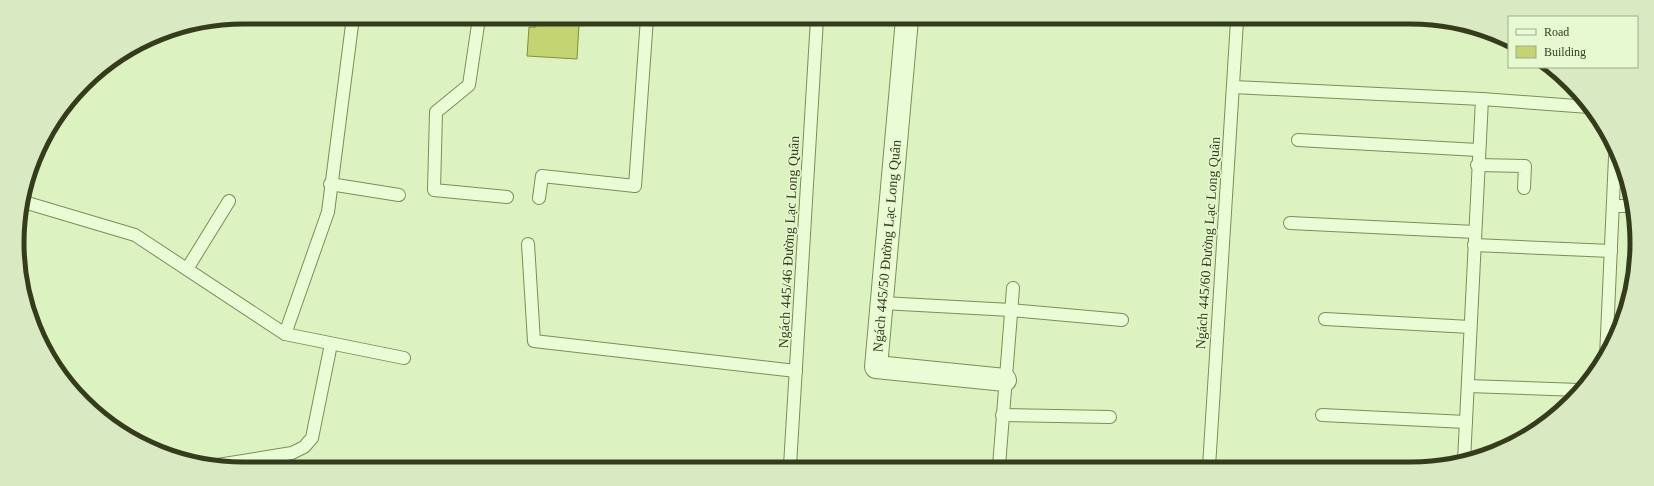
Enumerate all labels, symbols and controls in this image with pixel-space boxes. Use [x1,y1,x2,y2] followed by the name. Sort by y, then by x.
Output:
[1508,16,1638,68] legend
[1544,25,1569,39] text: Road
[1544,45,1586,59] text: Building
[776,135,802,349] street label: Ngách 445/46 Đường Lạc Long Quân
[1193,136,1223,350] street label: Ngách 445/60 Đường Lạc Long Quân
[870,139,904,353] street label: Ngách 445/50 Đường Lạc Long Quân

